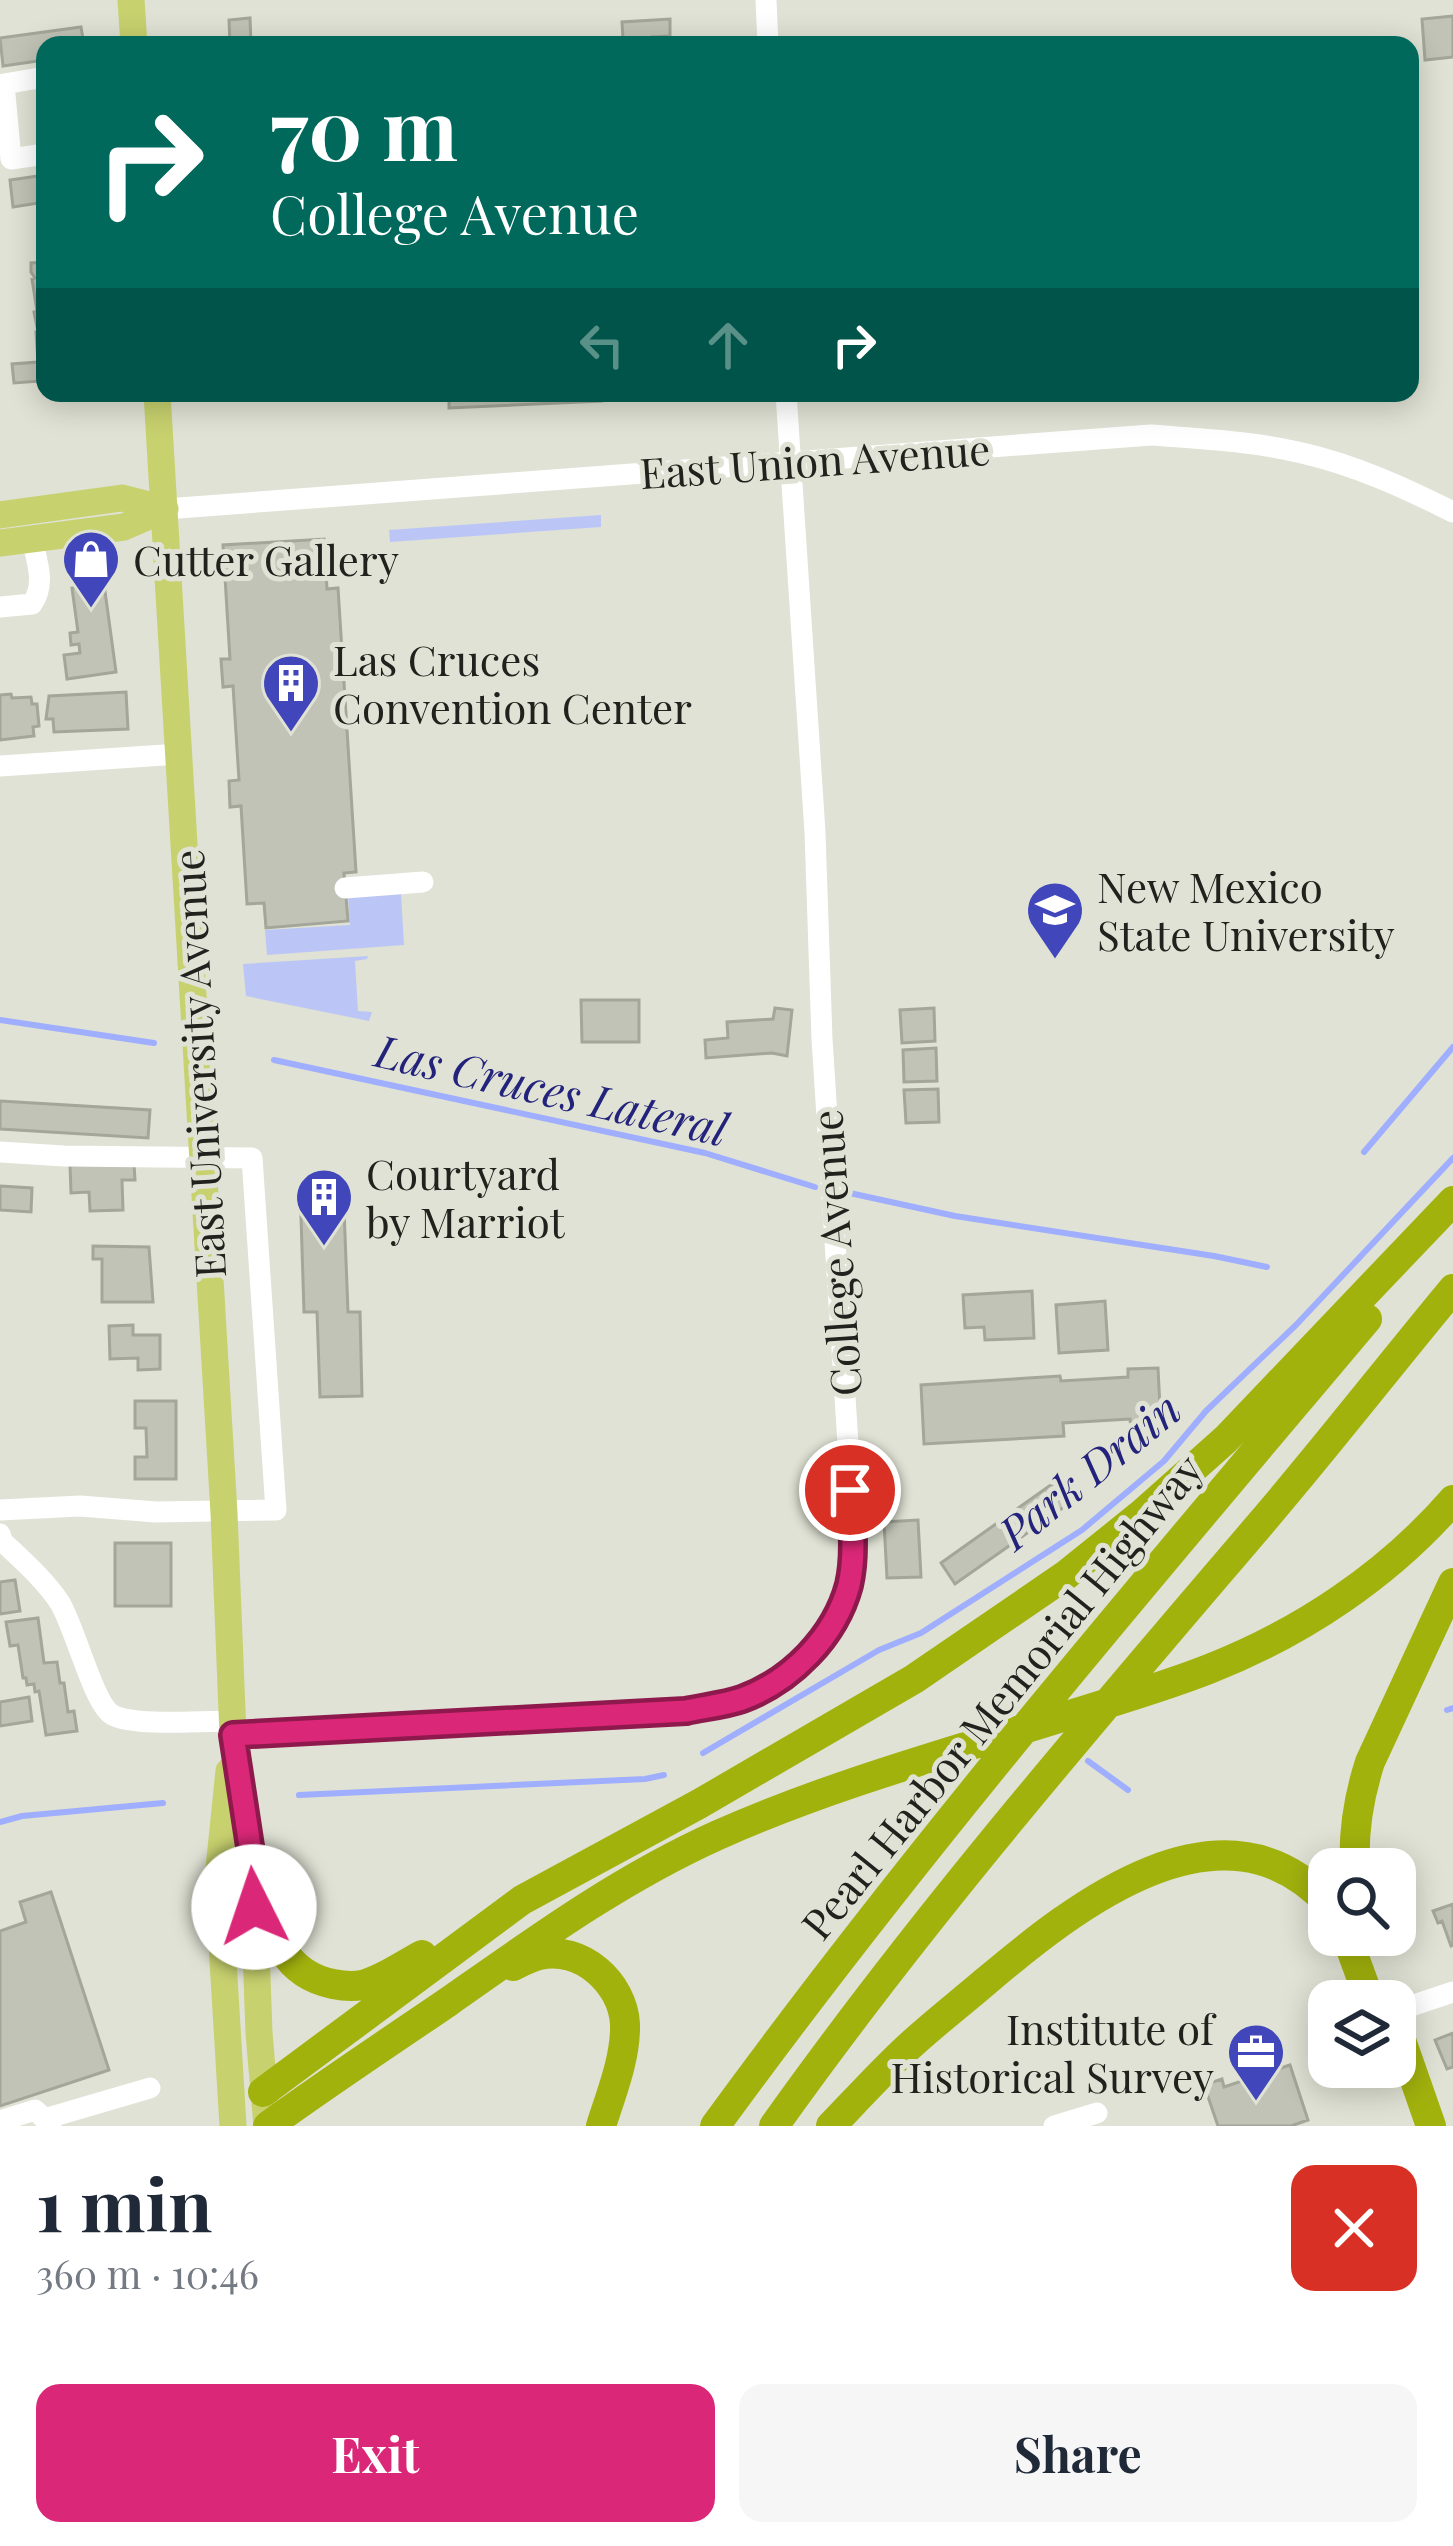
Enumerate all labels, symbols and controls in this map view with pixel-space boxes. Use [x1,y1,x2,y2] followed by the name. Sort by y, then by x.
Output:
[270,70,458,182] text: 70 m
[72,84,228,240] icon: right
[270,177,639,249] text: College Avenue
[569,312,635,378] icon: left
[695,312,761,378] icon: ahead
[821,312,887,378] icon: right
[638,420,992,500] street label: East Union Avenue
[60,528,122,610] shop icon: Cutter Gallery
[133,531,399,587] place label: Cutter Gallery
[333,631,692,735] place label: Las Cruces Convention Center
[260,652,322,734] building icon: Las Cruces Convention Center
[159,848,237,1280] street label: East University Avenue
[1097,858,1395,962] place label: New Mexico State University
[1024,879,1086,961] school or university icon: New Mexico State University
[368,1018,735,1158] water label: Las Cruces Lateral
[797,1108,873,1398] street label: College Avenue
[366,1145,566,1249] place label: Courtyard by Marriot
[293,1166,355,1248] building icon: Courtyard by Marriot
[983,1377,1191,1562] water label: Park Drain
[799,1439,901,1541] pin
[788,1442,1214,1950] street label: Pearl Harbor Memorial Highway
[817,1457,883,1523] icon: arrive
[191,1844,317,1970] position arrow
[1308,1848,1416,2088] map controls
[1308,1848,1416,1956] button: search
[1308,1980,1416,2088] button: layers
[891,2000,1217,2104] place label: Institute of Historical Survey
[1225,2021,1287,2103] office icon: Institute of Historical Survey
[36,2154,212,2250] text: 1 min
[1291,2165,1417,2291] button: close
[36,2247,259,2299] text: 360 m · 10:46
[36,2384,715,2522] button: Exit
[739,2384,1417,2522] button: Share

